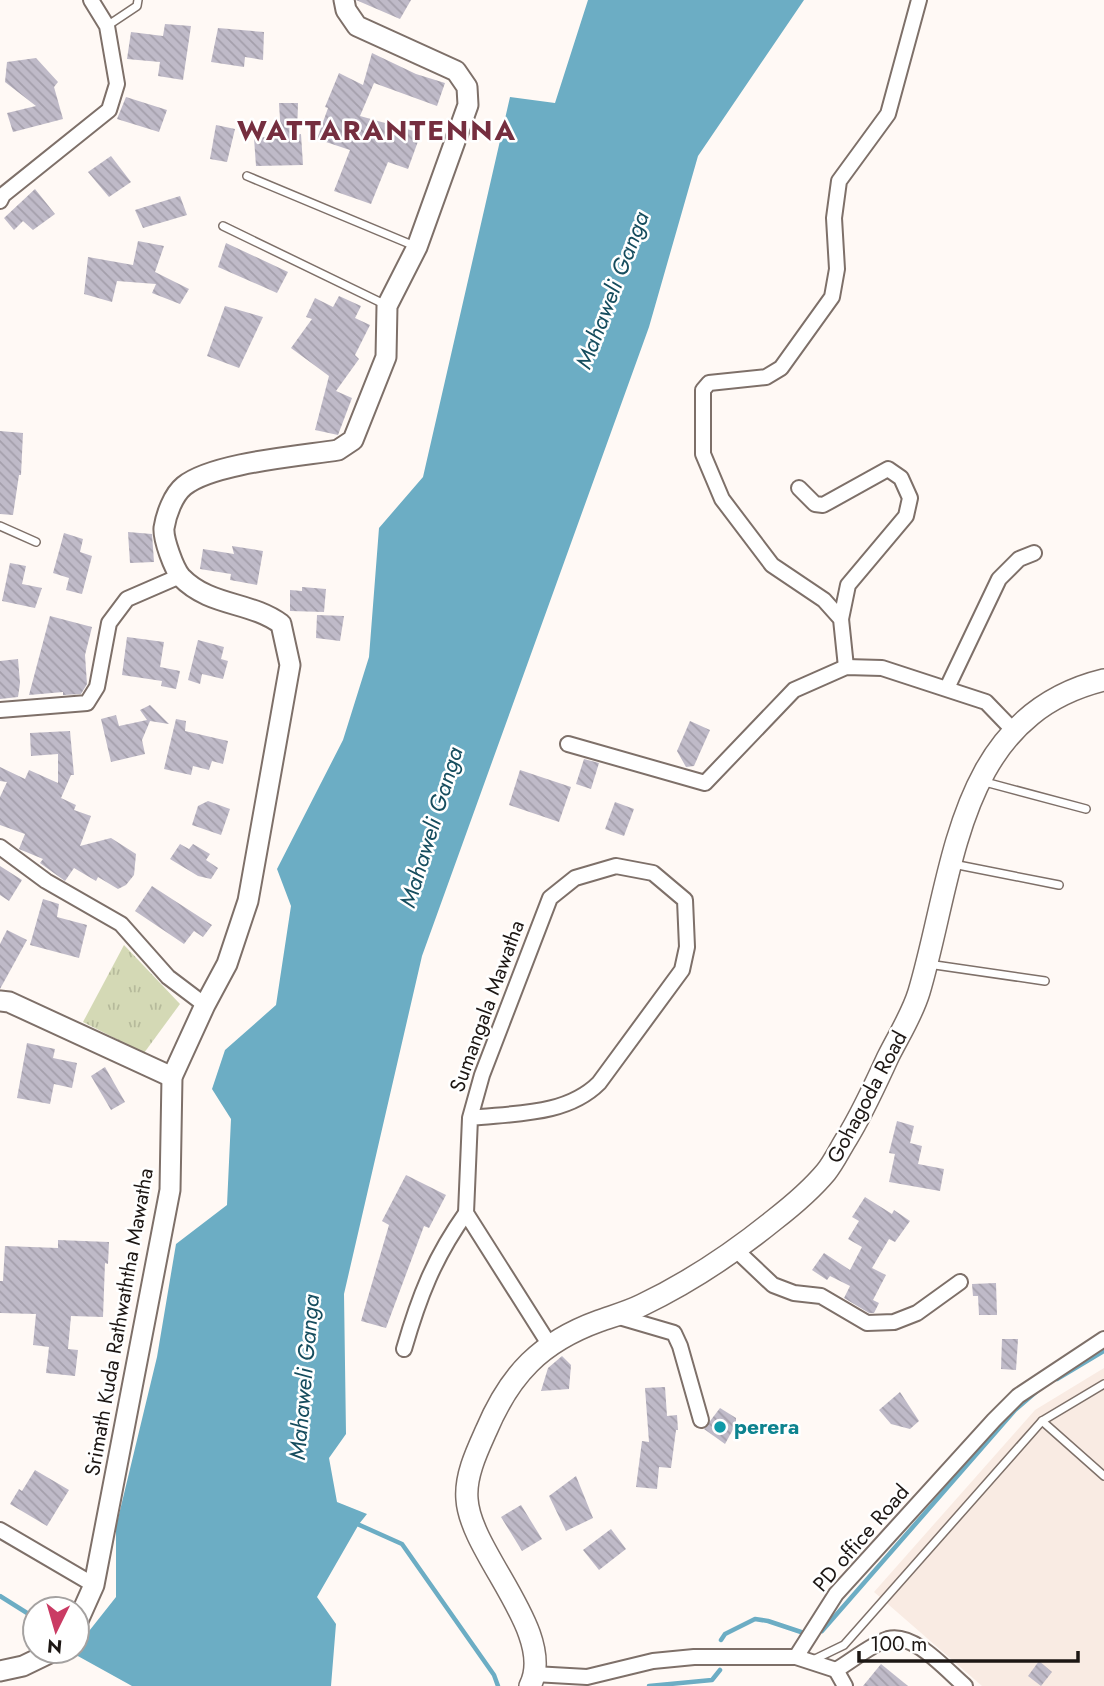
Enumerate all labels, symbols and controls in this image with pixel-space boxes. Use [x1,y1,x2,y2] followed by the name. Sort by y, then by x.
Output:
[237,110,517,151] district label: WATTARANTENNA
[566,206,658,374] water label: Mahaweli Ganga
[390,742,472,912] water label: Mahaweli Ganga
[442,916,532,1096] street label: Sumangala Mawatha
[819,1026,915,1168] street label: Gohagoda Road
[77,1166,161,1478] street label: Srimath Kuda Rathwaththa Mawatha
[280,1292,328,1461] water label: Mahaweli Ganga
[734,1412,799,1442] place label: perera
[712,1419,728,1435] marker: perera
[806,1478,916,1598] street label: PD office Road
[21,1595,91,1665] north arrow
[859,1620,1078,1664] scale bar
[870,1629,927,1659] text: 100 m
[46,1632,63,1661] text: N

